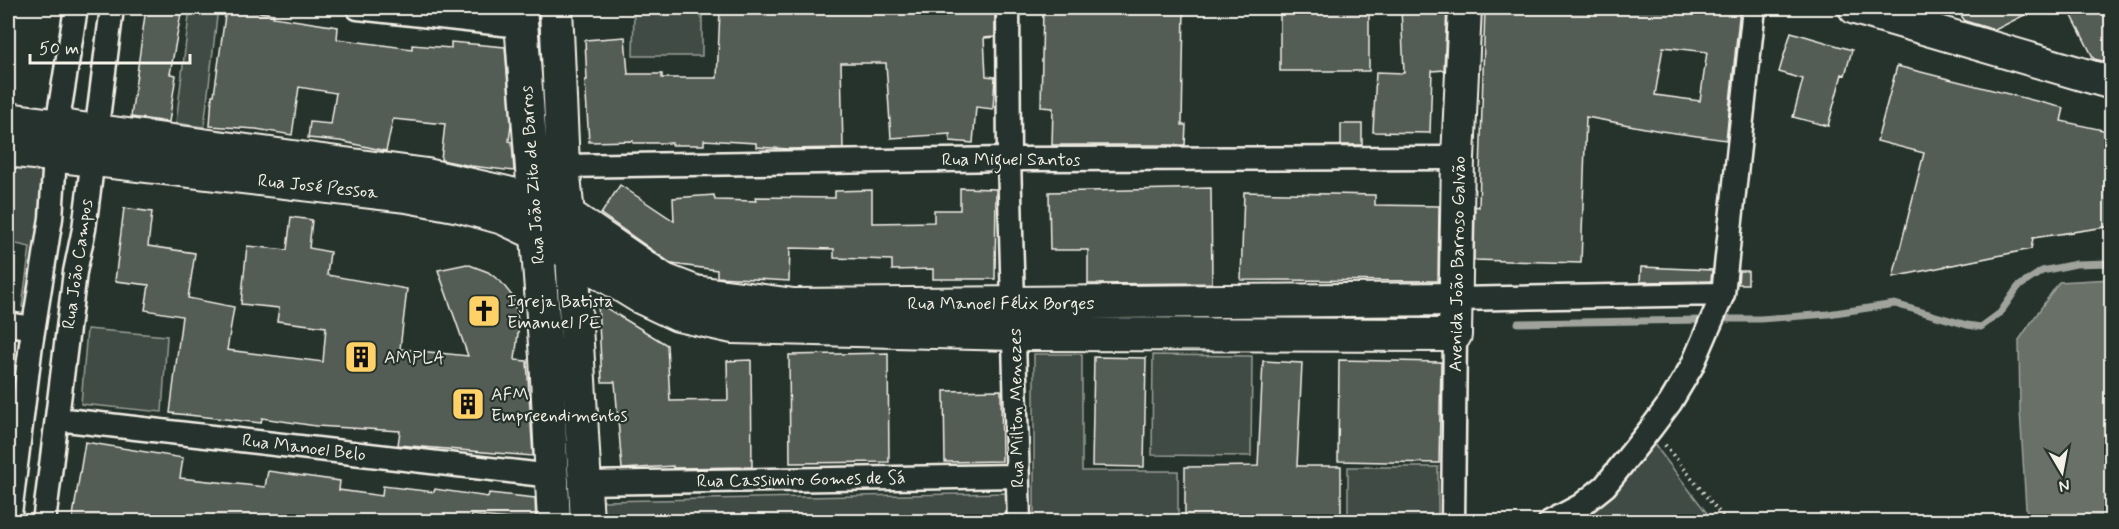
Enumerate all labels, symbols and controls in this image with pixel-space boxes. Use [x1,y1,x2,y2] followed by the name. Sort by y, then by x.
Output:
[30,27,190,65] scale bar
[39,37,79,61] text: 50 m
[515,85,551,265] street label: Rua João Zito de Barros
[942,148,1080,174] street label: Rua Miguel Santos
[1444,156,1472,372] street label: Avenida João Barroso Galvão
[256,169,380,205] street label: Rua José Pessoa
[57,197,99,331] street label: Rua João Campos
[507,290,613,335] place label: Igreja Batista Emanuel PE
[908,292,1094,316] street label: Rua Manoel Félix Borges
[466,293,502,329] church icon: Igreja Batista Emanuel PE
[1004,328,1030,488] street label: Rua Milton Menezes
[343,339,379,375] building icon: AMPLA
[384,346,445,370] place label: AMPLA
[491,383,628,428] place label: AFM Empreendimentos
[450,386,486,422] building icon: AFM Empreendimentos
[241,428,367,467] street label: Rua Manoel Belo
[2032,442,2092,502] north arrow
[696,466,906,494] street label: Rua Cassimiro Gomes de Sá
[2057,474,2071,497] text: N

